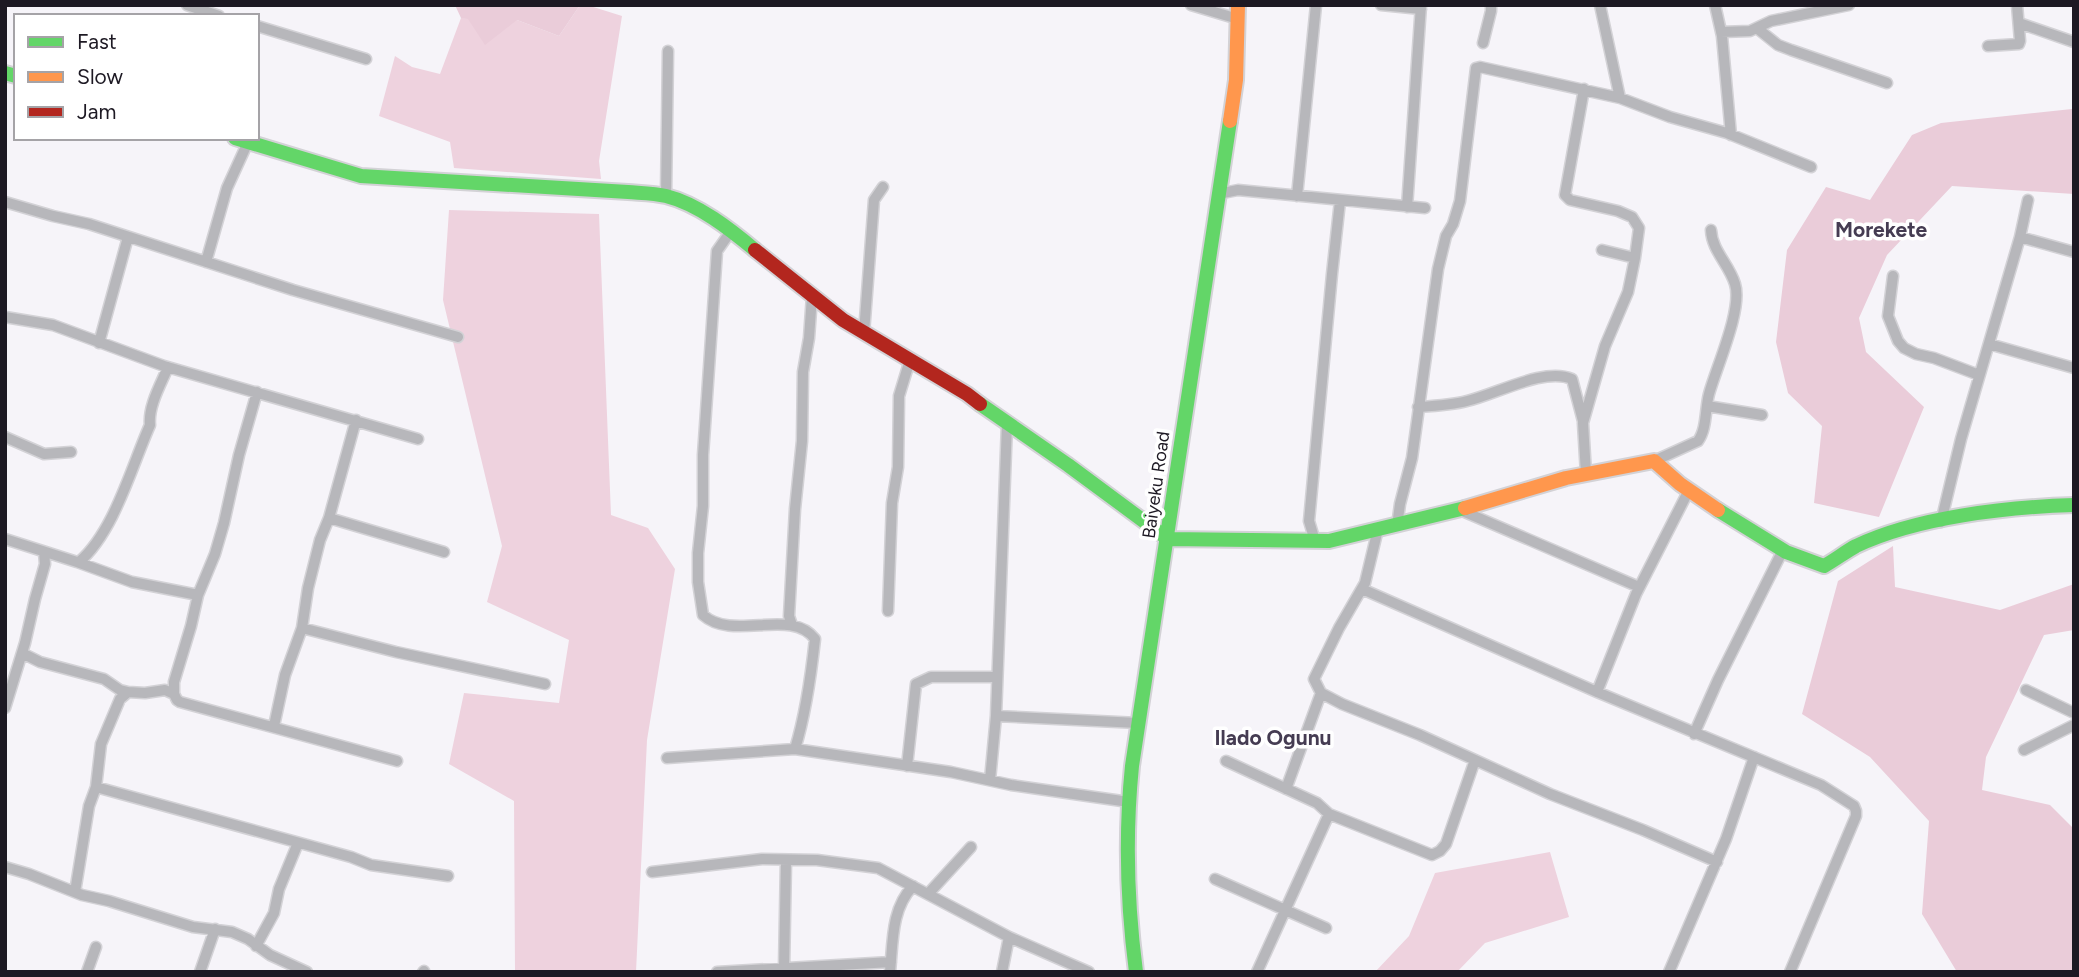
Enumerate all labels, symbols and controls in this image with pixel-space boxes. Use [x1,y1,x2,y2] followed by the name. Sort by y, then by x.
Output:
[14,14,259,140] legend
[77,29,117,54] text: Fast
[77,64,123,89] text: Slow
[77,99,116,124] text: Jam
[1835,217,1927,242] district label: Morekete
[1138,430,1174,540] street label: Baiyeku Road
[1214,725,1332,750] district label: Ilado Ogunu

